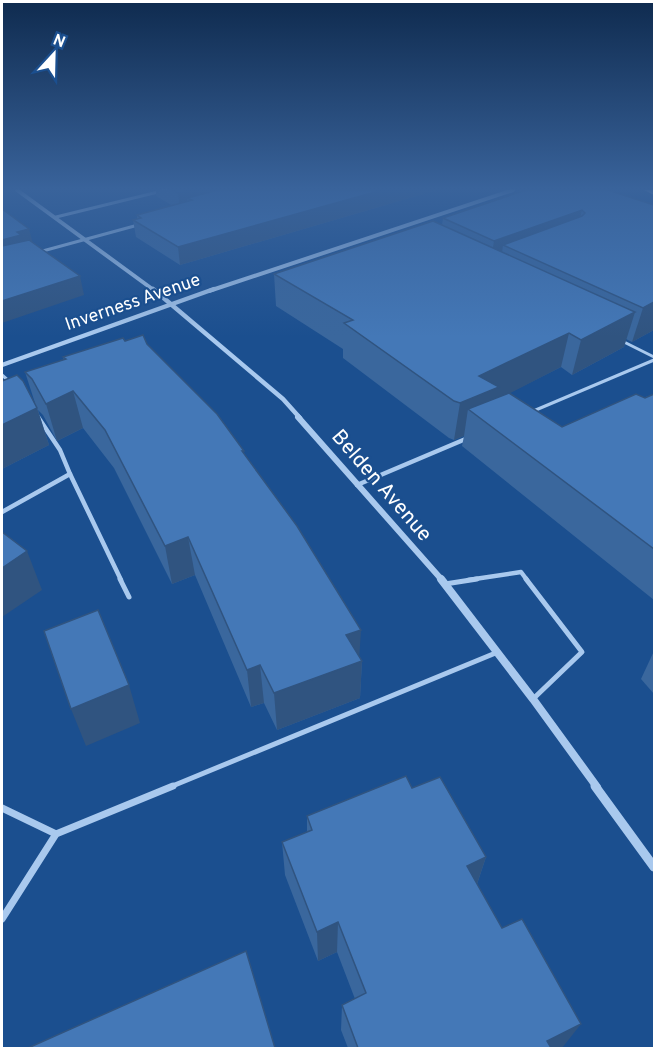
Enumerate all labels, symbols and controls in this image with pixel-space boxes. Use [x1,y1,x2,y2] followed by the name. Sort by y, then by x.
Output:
[24,24,84,84] north arrow
[50,31,68,53] text: N
[62,269,204,337] street label: Inverness Avenue
[325,424,437,548] street label: Belden Avenue

